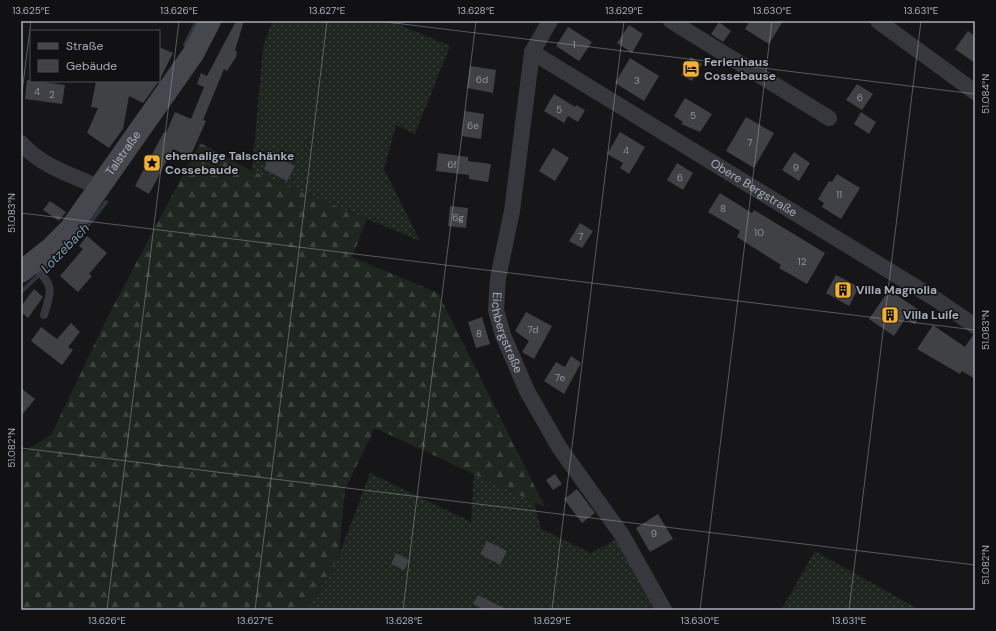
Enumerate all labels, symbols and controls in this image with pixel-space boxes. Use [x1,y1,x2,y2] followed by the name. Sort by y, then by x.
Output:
[12,4,50,17] text: 13.625°E
[160,4,198,17] text: 13.626°E
[309,4,346,17] text: 13.627°E
[457,4,495,17] text: 13.628°E
[605,4,643,17] text: 13.629°E
[753,4,792,17] text: 13.630°E
[904,4,939,17] text: 13.631°E
[30,30,160,82] legend
[66,38,103,54] text: Straße
[572,38,576,51] house number: 1
[704,54,776,84] place label: Ferienhaus Cossebause
[66,58,117,74] text: Gebäude
[681,59,701,79] hotel icon: Ferienhaus Cossebause
[476,73,488,86] house number: 6d
[634,74,640,87] house number: 3
[979,74,992,114] text: 51.084°N
[34,85,40,98] house number: 4
[49,88,55,101] house number: 2
[857,91,863,104] house number: 6
[556,103,562,116] house number: 5
[690,109,696,122] house number: 5
[467,119,479,132] house number: 6e
[102,127,145,179] street label: Talstraße
[747,136,753,149] house number: 7
[623,144,629,157] house number: 4
[165,148,294,178] place label: ehemalige Talschänke Cossebaude
[142,153,162,173] place icon: ehemalige Talschänke Cossebaude
[707,155,800,221] street label: Obere Bergstraße
[447,158,457,171] house number: 6f
[793,161,799,174] house number: 9
[677,171,683,184] house number: 6
[836,188,842,201] house number: 11
[5,193,18,233] text: 51.083°N
[720,202,726,215] house number: 8
[452,211,464,224] house number: 6g
[37,219,93,277] water label: Lotzebach
[754,226,764,239] house number: 10
[578,230,584,243] house number: 7
[798,255,807,268] house number: 12
[833,280,853,300] building icon: Villa Magnolia
[856,282,937,298] place label: Villa Magnolia
[488,291,527,376] street label: Eichbergstraße
[880,305,900,325] building icon: Villa Luiſe
[903,307,959,323] place label: Villa Luiſe
[979,310,992,350] text: 51.083°N
[527,323,539,336] house number: 7d
[476,327,482,340] house number: 8
[555,371,566,384] house number: 7e
[5,428,18,468] text: 51.082°N
[651,527,657,540] house number: 9
[979,545,992,585] text: 51.082°N
[88,614,126,627] text: 13.626°E
[237,614,274,627] text: 13.627°E
[385,614,423,627] text: 13.628°E
[533,614,571,627] text: 13.629°E
[681,614,720,627] text: 13.630°E
[832,614,867,627] text: 13.631°E

